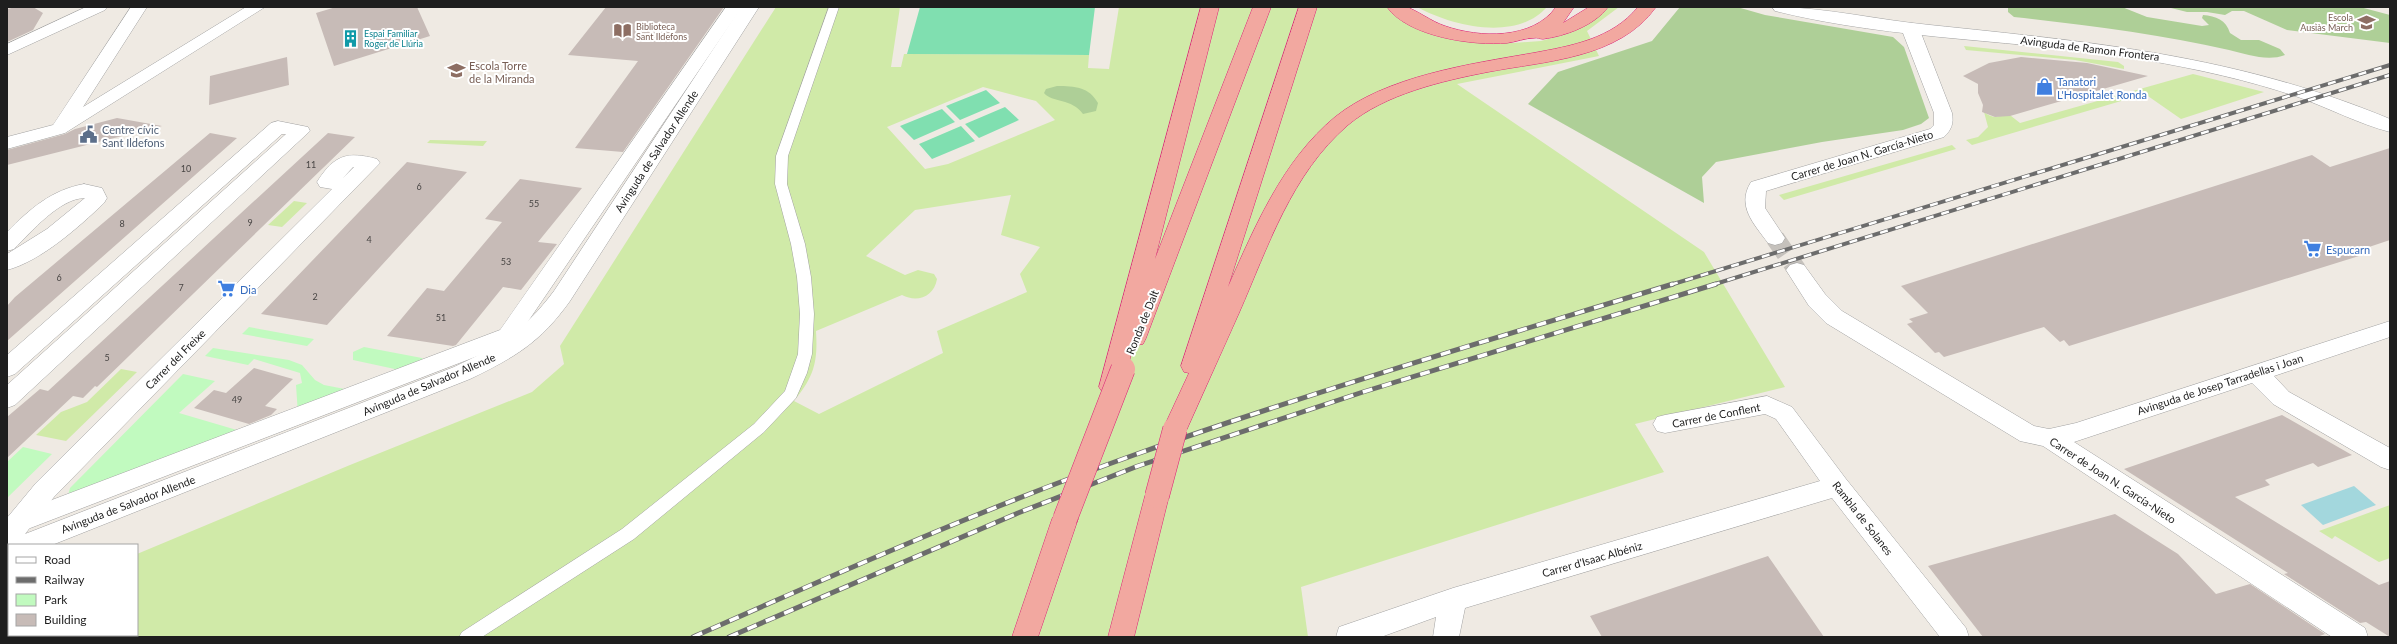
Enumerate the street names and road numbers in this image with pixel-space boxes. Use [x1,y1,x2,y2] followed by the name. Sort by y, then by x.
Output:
[2020,33,2160,63] street label: Avinguda de Ramon Frontera
[612,87,700,214] street label: Avinguda de Salvador Allende
[1789,127,1935,183] street label: Carrer de Joan N. García-Nieto
[1123,288,1161,356] street label: Ronda de Dalt
[142,326,208,392] street label: Carrer del Freixe
[361,350,497,418] street label: Avinguda de Salvador Allende
[2135,351,2305,417] street label: Avinguda de Josep Tarradellas i Joan
[1671,400,1761,430] street label: Carrer de Conflent
[2047,434,2179,526] street label: Carrer de Joan N. García-Nieto
[59,472,197,536] street label: Avinguda de Salvador Allende
[1830,479,1896,558] street label: Rambla de Solanes
[1540,538,1644,580] street label: Carrer d'Isaac Albéniz

